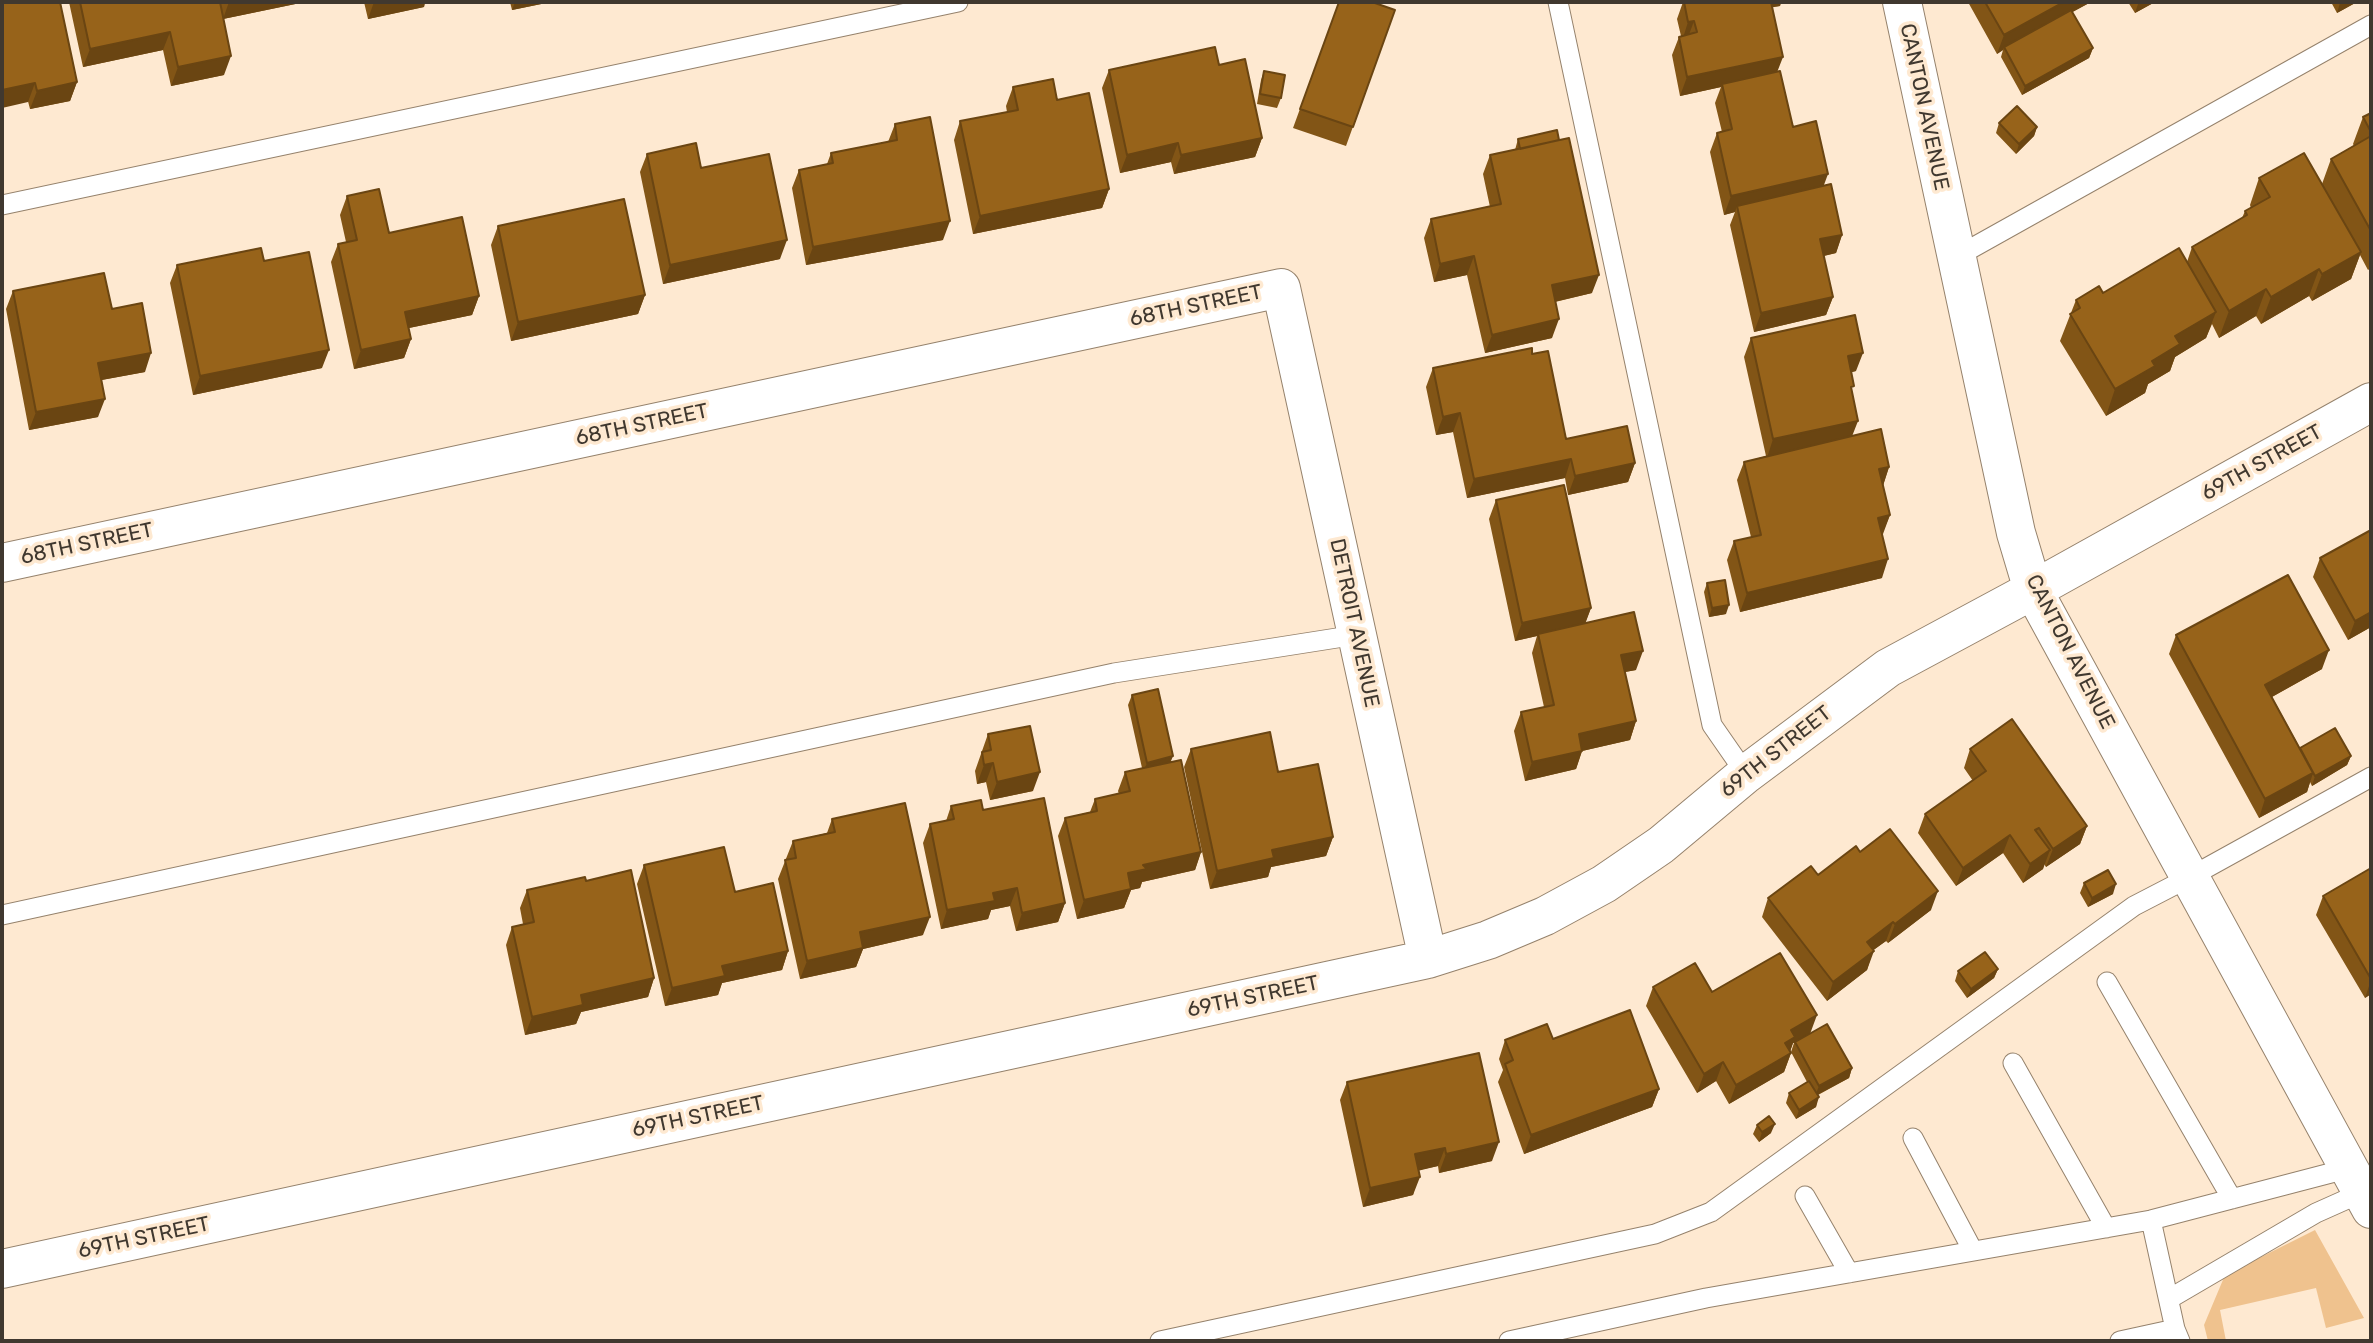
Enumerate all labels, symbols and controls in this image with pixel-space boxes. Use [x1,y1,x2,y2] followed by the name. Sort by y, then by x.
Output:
[1894,21,1954,193] street label: CANTON AVENUE
[1127,280,1265,332] street label: 68TH STREET
[573,399,711,451] street label: 68TH STREET
[2197,420,2327,506] street label: 69TH STREET
[18,518,156,570] street label: 68TH STREET
[1324,536,1384,710] street label: DETROIT AVENUE
[2020,571,2120,733] street label: CANTON AVENUE
[1716,701,1836,803] street label: 69TH STREET
[1185,971,1321,1023] street label: 69TH STREET
[630,1091,766,1143] street label: 69TH STREET
[76,1212,212,1264] street label: 69TH STREET

